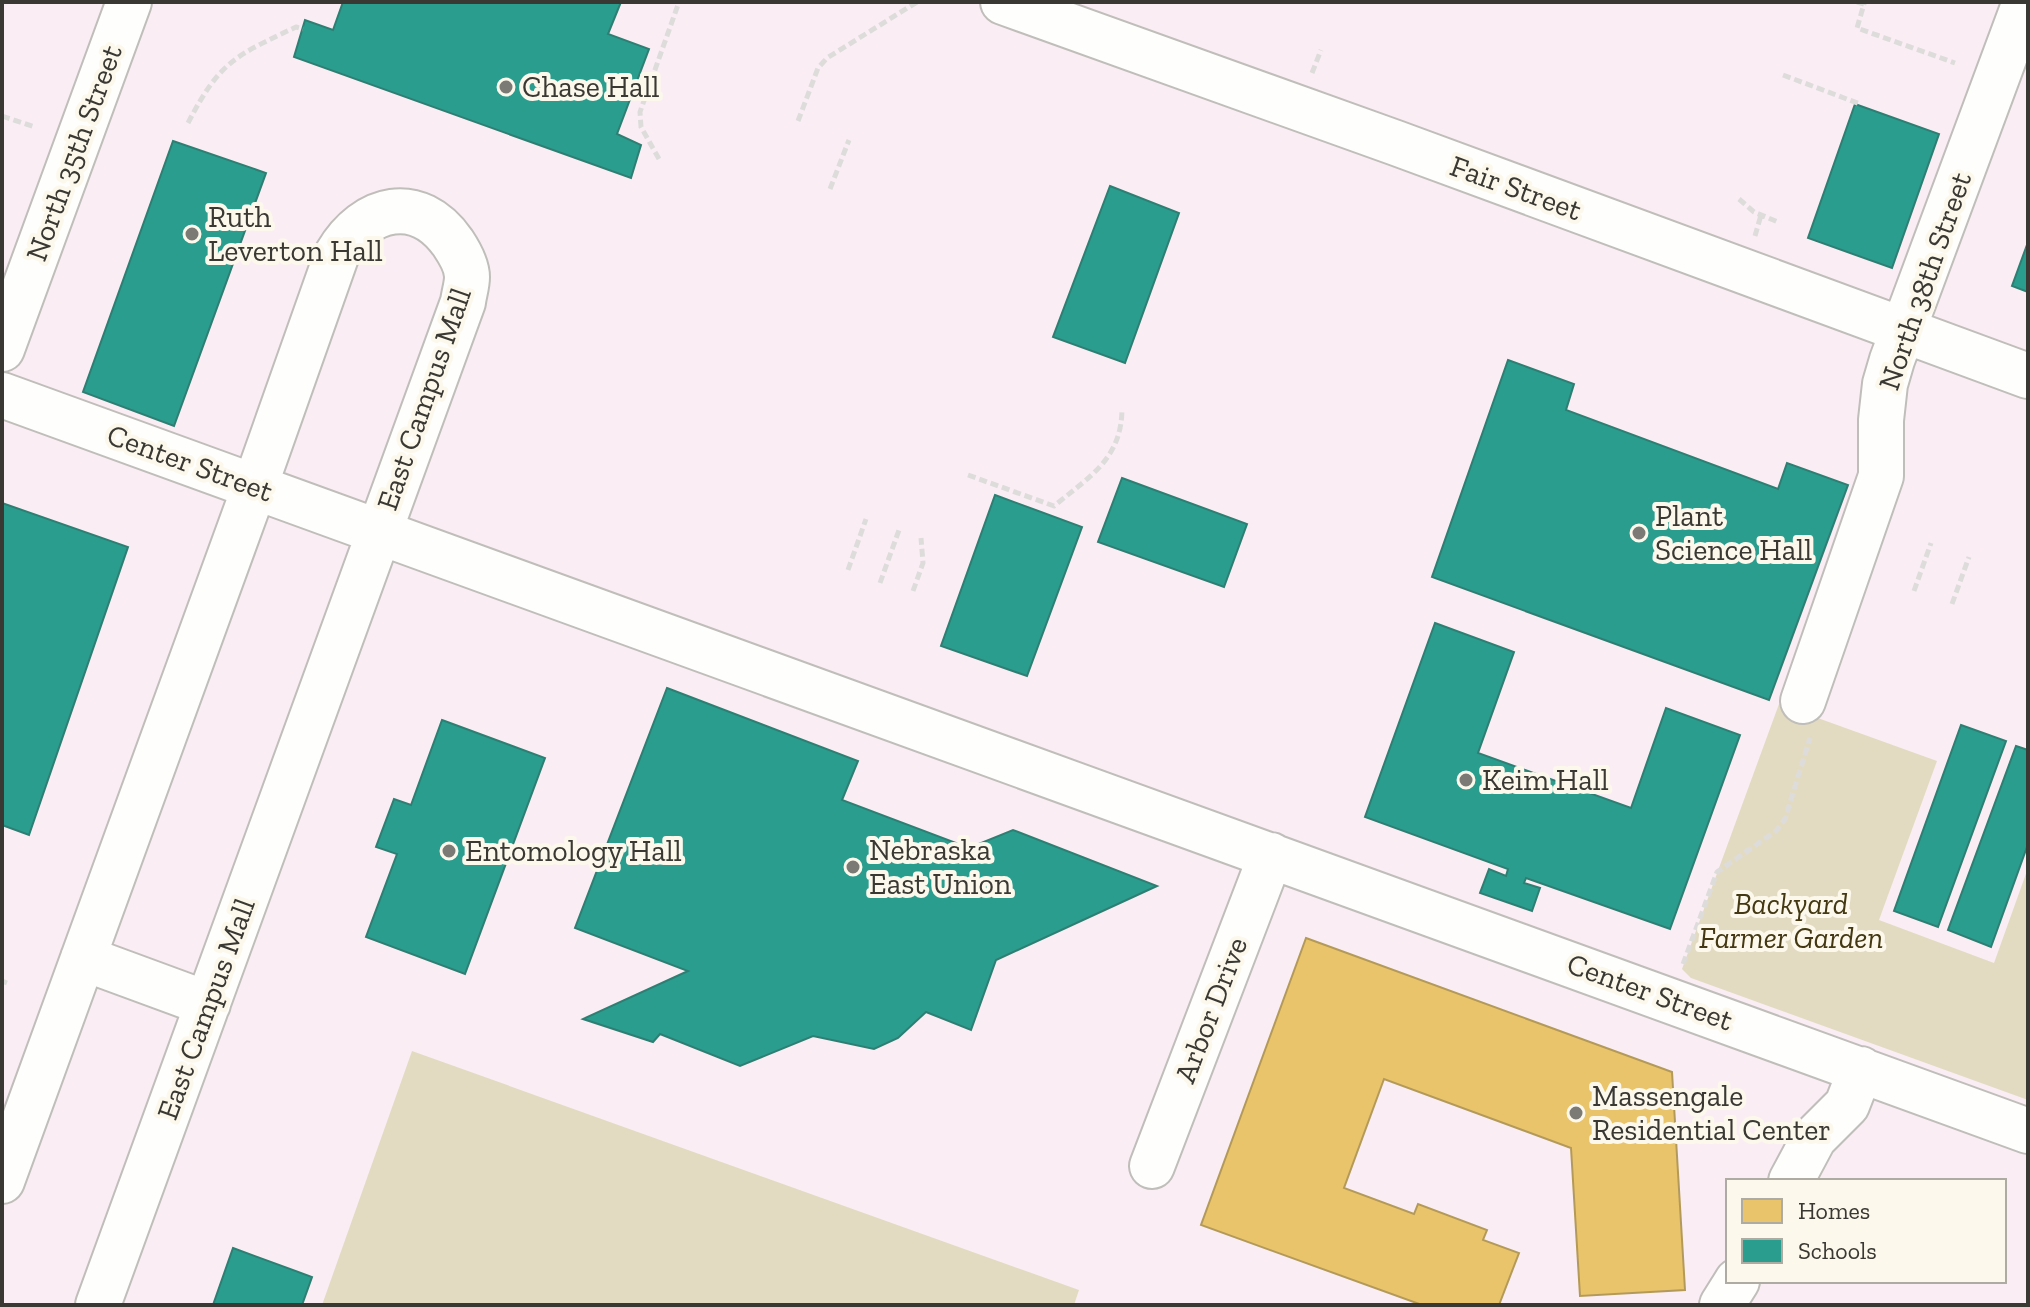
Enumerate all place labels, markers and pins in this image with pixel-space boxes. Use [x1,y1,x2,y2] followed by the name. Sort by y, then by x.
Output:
[522,69,660,105] place label: Chase Hall
[497,78,515,96] marker: Chase Hall
[208,199,383,269] place label: Ruth Leverton Hall
[183,225,201,243] marker: Ruth Leverton Hall
[1655,498,1812,568] place label: Plant Science Hall
[1630,524,1648,542] marker: Plant Science Hall
[1482,762,1609,798] place label: Keim Hall
[1457,771,1475,789] marker: Keim Hall
[869,832,1011,902] place label: Nebraska East Union
[465,833,682,869] place label: Entomology Hall
[440,842,458,860] marker: Entomology Hall
[844,858,862,876] marker: Nebraska East Union
[1592,1078,1831,1148] place label: Massengale Residential Center
[1567,1104,1585,1122] marker: Massengale Residential Center

